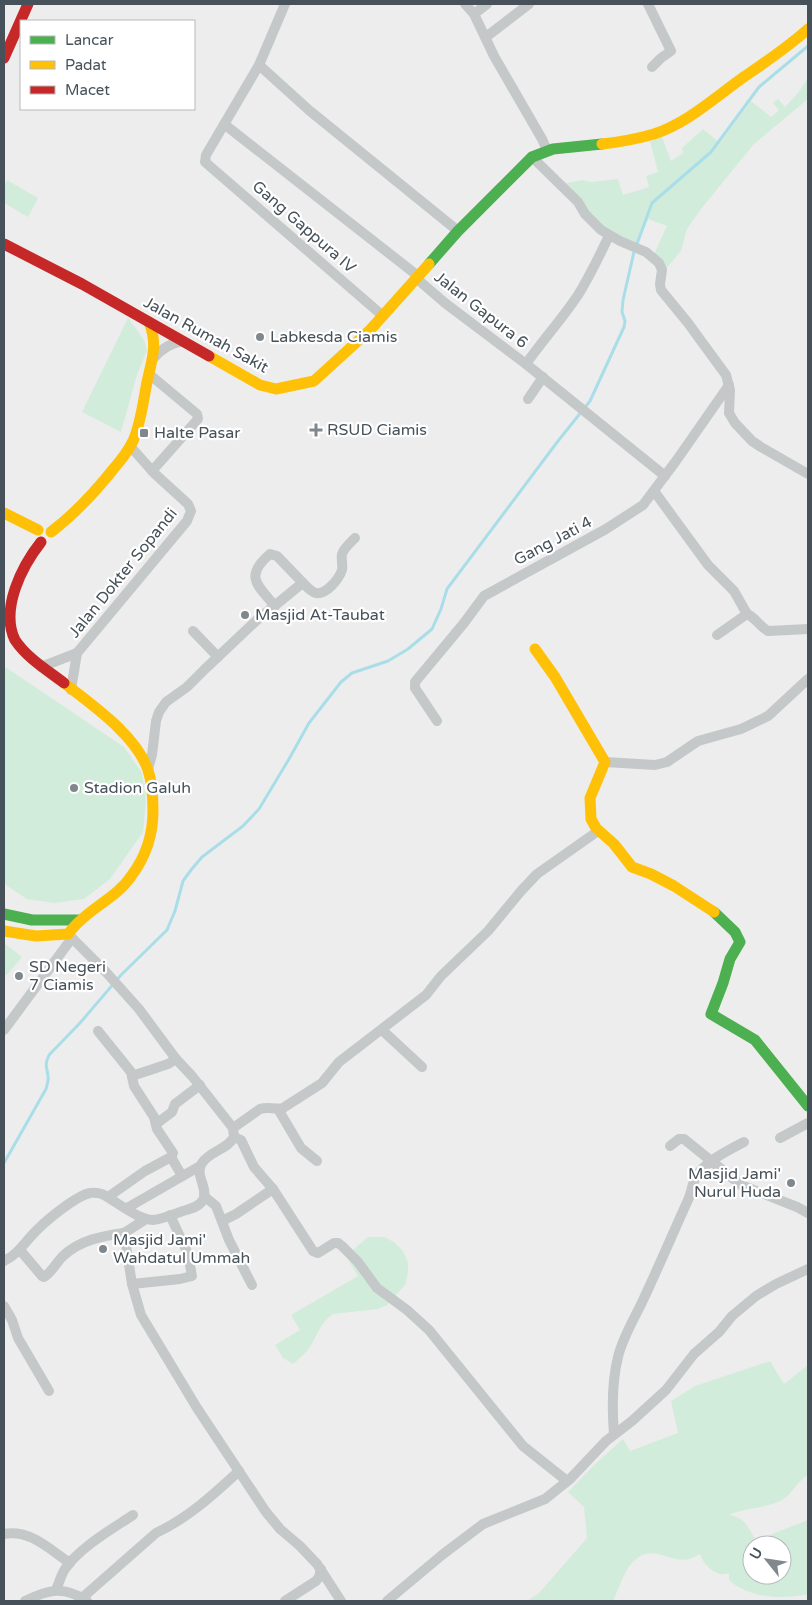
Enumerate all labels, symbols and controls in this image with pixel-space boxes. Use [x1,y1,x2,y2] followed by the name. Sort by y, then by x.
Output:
[20,20,195,110] legend
[65,31,114,49] text: Lancar
[65,56,107,74] text: Padat
[65,81,110,99] text: Macet
[248,176,360,278] street label: Gang Gappura IV
[430,267,532,353] street label: Jalan Gapura 6
[140,292,272,378] street label: Jalan Rumah Sakit
[270,327,397,347] place label: Labkesda Ciamis
[254,331,266,343] marker: Labkesda Ciamis
[327,420,427,440] place label: RSUD Ciamis
[154,423,241,443] place label: Halte Pasar
[309,423,323,437] marker: RSUD Ciamis
[138,427,150,439] marker: Halte Pasar
[64,504,182,642] street label: Jalan Dokter Sopandi
[510,512,596,570] street label: Gang Jati 4
[255,605,385,625] place label: Masjid At-Taubat
[239,609,251,621] marker: Masjid At-Taubat
[84,778,191,798] place label: Stadion Galuh
[68,782,80,794] marker: Stadion Galuh
[29,957,106,995] place label: SD Negeri 7 Ciamis
[13,970,25,982] marker: SD Negeri 7 Ciamis
[688,1164,781,1202] place label: Masjid Jami' Nurul Huda
[785,1177,797,1189] marker: Masjid Jami' Nurul Huda
[113,1230,250,1268] place label: Masjid Jami' Wahdatul Ummah
[97,1243,109,1255] marker: Masjid Jami' Wahdatul Ummah
[742,1535,792,1585] north arrow
[746,1545,766,1563] text: U

